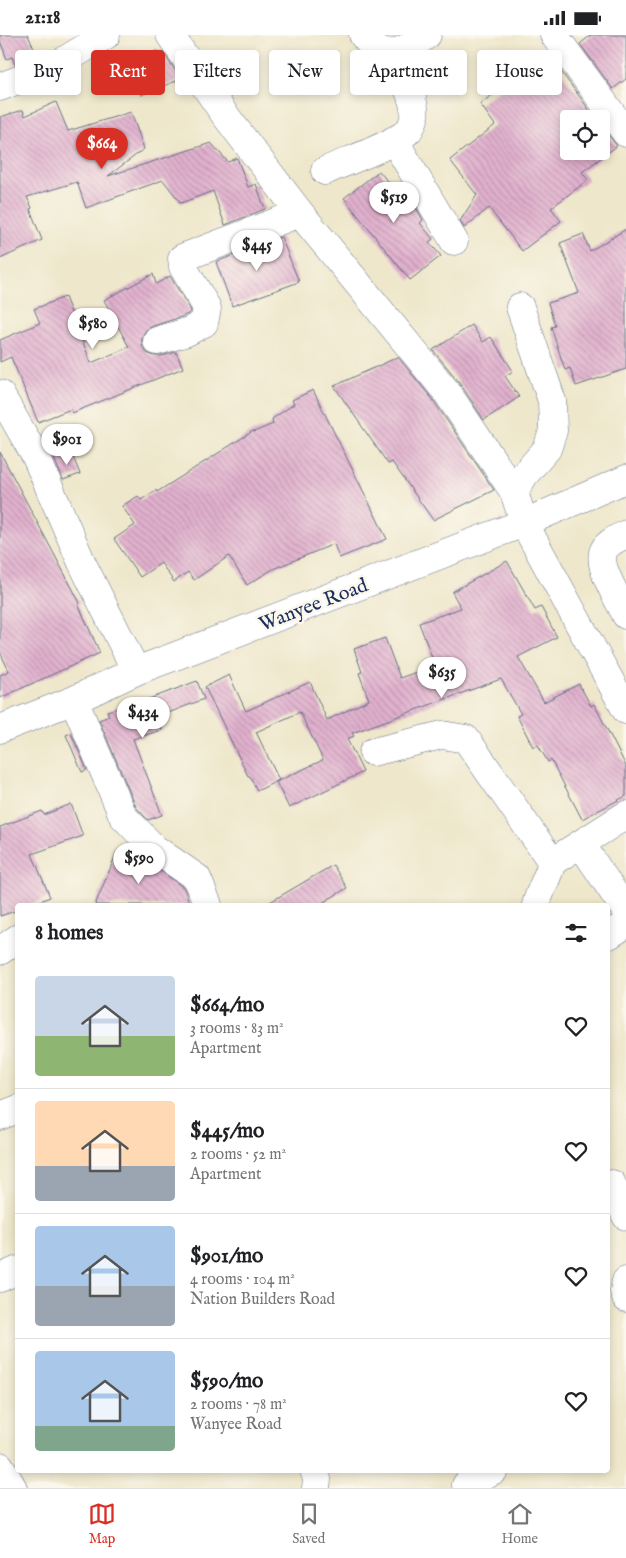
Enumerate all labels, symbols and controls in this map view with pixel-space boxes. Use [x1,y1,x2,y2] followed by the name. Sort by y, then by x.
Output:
[25,6,61,30] text: 21:18
[15,50,81,95] chip: Buy
[91,50,165,95] chip: Rent
[175,50,259,95] chip: Filters
[269,50,340,95] chip: New
[350,50,467,95] chip: Apartment
[477,50,562,95] chip: House
[560,110,610,160] map controls
[560,110,610,160] button: locate
[72,127,132,170] pin: $664
[87,134,117,154] text: $664
[364,181,424,224] pin: $519
[380,188,408,208] text: $519
[227,229,287,272] pin: $445
[242,236,272,256] text: $445
[63,307,123,350] pin: $580
[79,314,107,334] text: $580
[37,423,97,466] pin: $901
[52,430,82,450] text: $901
[256,573,372,638] street label: Wanyee Road
[412,657,472,699] pin: $635
[428,663,456,683] text: $635
[113,697,173,739] pin: $434
[128,703,158,723] text: $434
[109,843,169,885] pin: $590
[124,849,154,869] text: $590
[562,919,590,947] icon: filters
[35,920,103,947] text: 8 homes
[190,992,264,1019] text: $664/mo
[75,996,135,1056] icon: home
[562,1012,590,1040] icon: heart
[190,1019,284,1039] text: 3 rooms · 83 m²
[190,1039,261,1059] text: Apartment
[190,1118,264,1145] text: $445/mo
[75,1121,135,1181] icon: home
[562,1137,590,1165] icon: heart
[190,1145,286,1165] text: 2 rooms · 52 m²
[190,1165,261,1185] text: Apartment
[190,1243,263,1270] text: $901/mo
[75,1246,135,1306] icon: home
[562,1262,590,1290] icon: heart
[190,1270,295,1290] text: 4 rooms · 104 m²
[190,1290,335,1310] text: Nation Builders Road
[190,1368,263,1395] text: $590/mo
[75,1371,135,1431] icon: home
[562,1387,590,1415] icon: heart
[190,1395,287,1415] text: 2 rooms · 78 m²
[190,1415,282,1435] text: Wanyee Road
[88,1500,116,1548] tab: Map
[292,1500,325,1548] tab: Saved
[501,1500,538,1548] tab: Home

